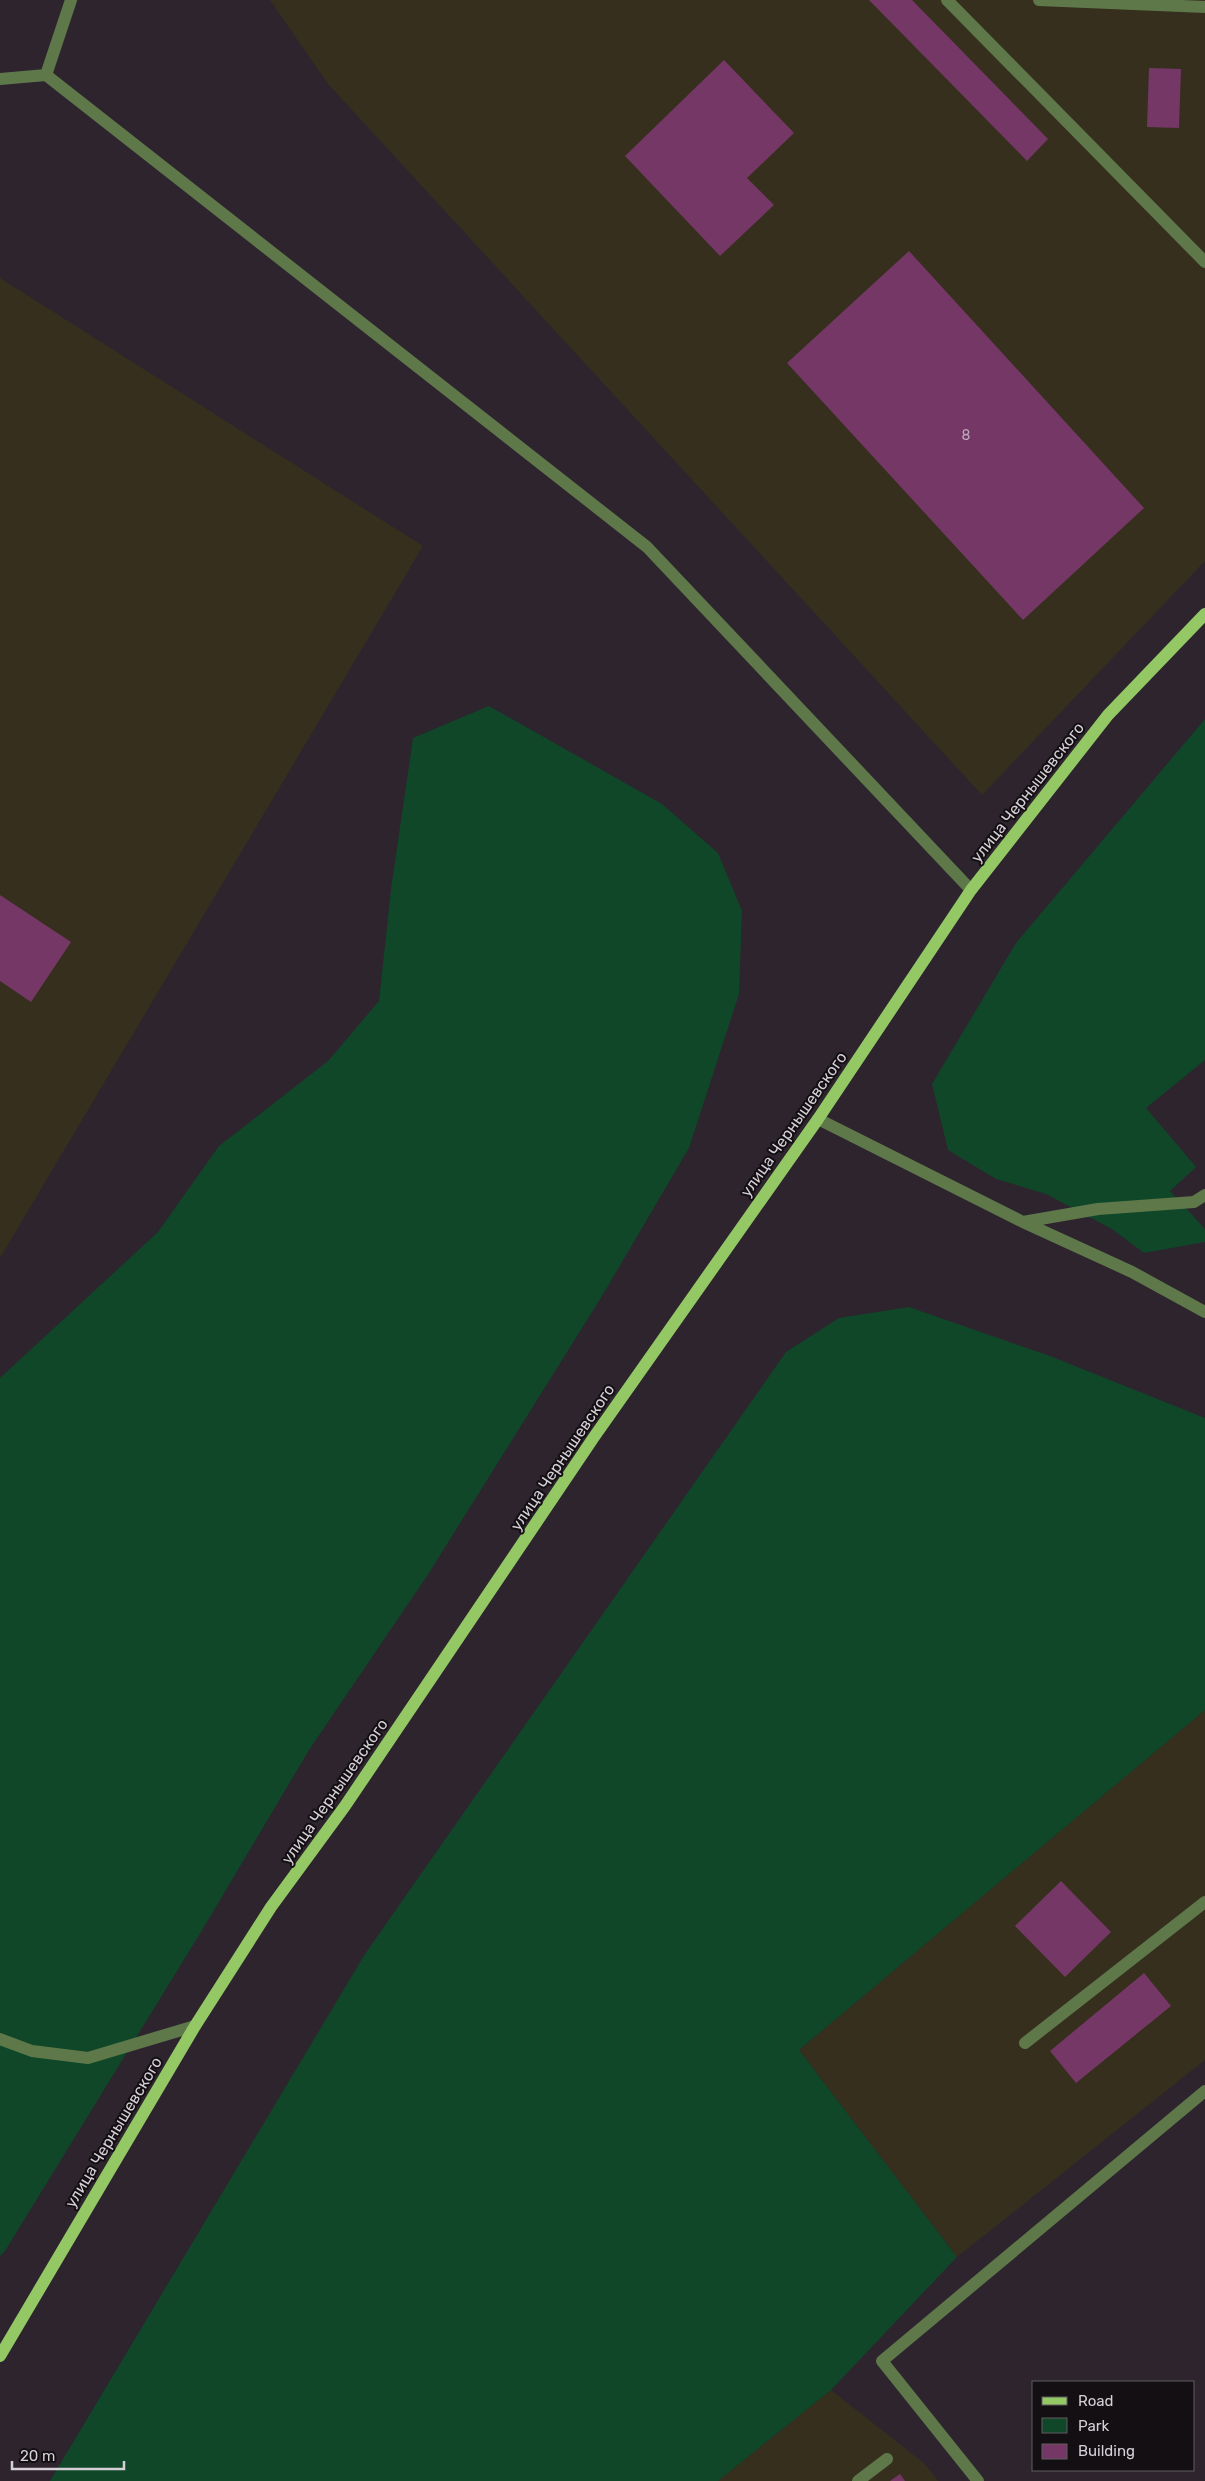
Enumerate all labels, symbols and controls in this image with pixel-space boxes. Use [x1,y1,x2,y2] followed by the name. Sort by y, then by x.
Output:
[962,427,971,444] house number: 8
[967,718,1088,866] street label: улица Чернышевского
[736,1048,851,1200] street label: улица Чернышевского
[506,1380,619,1534] street label: улица Чернышевского
[277,1715,392,1867] street label: улица Чернышевского
[61,2053,166,2211] street label: улица Чернышевского
[1032,2381,1195,2471] legend
[1078,2392,1114,2410] text: Road
[1078,2417,1109,2435] text: Park
[12,2438,125,2470] scale bar
[1078,2442,1135,2460] text: Building
[20,2447,55,2465] text: 20 m

